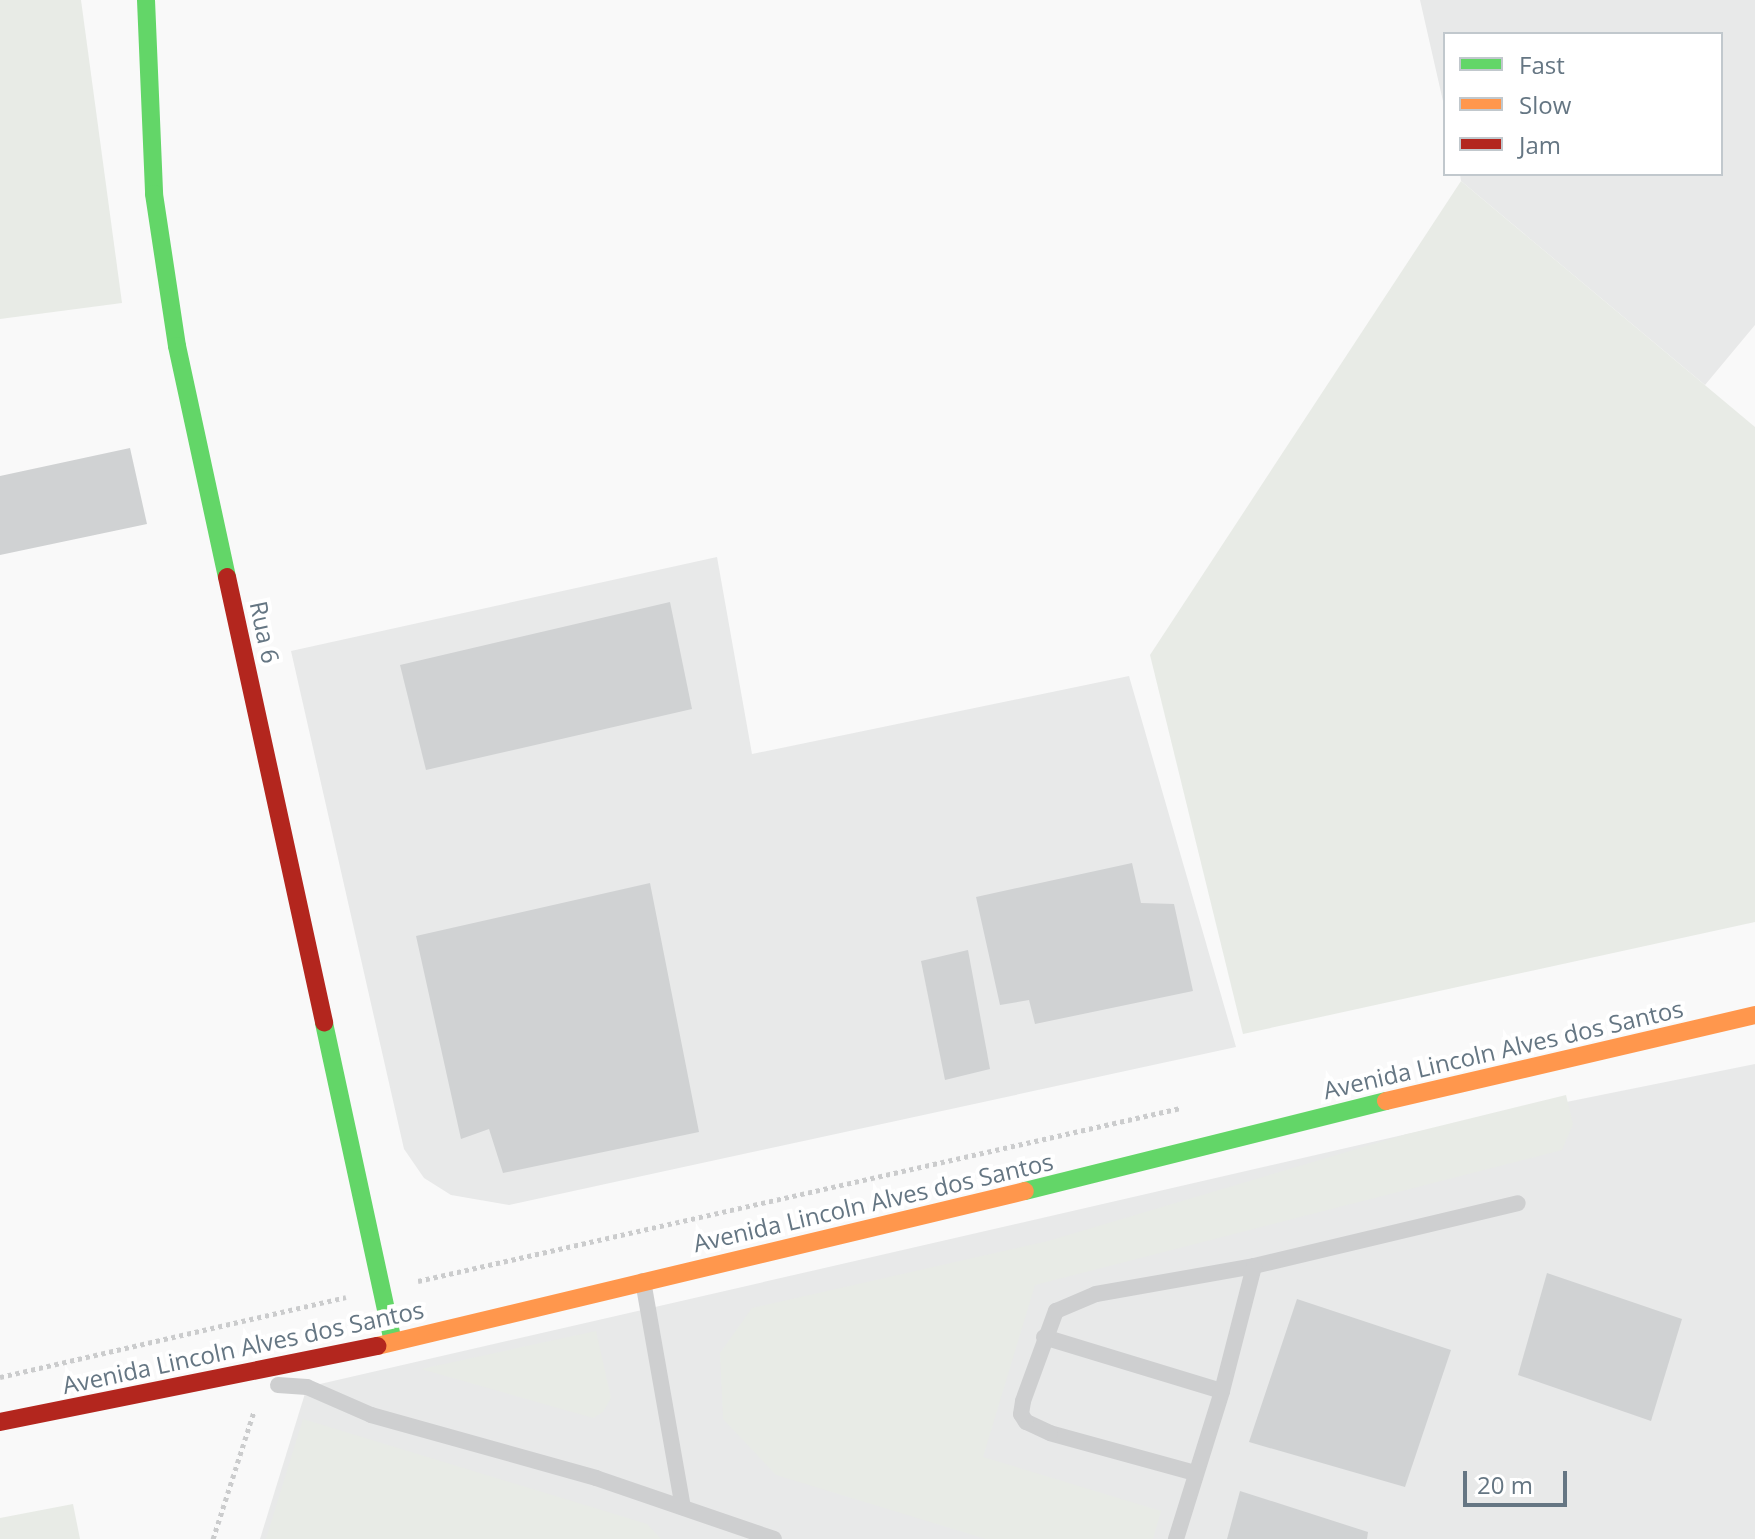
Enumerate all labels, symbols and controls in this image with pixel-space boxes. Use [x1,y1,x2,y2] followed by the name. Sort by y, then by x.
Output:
[1443,32,1723,176] legend
[1519,48,1565,81] text: Fast
[1519,88,1571,121] text: Slow
[1519,128,1561,161] text: Jam
[244,598,286,666] street label: Rua 6
[1320,993,1686,1105] street label: Avenida Lincoln Alves dos Santos
[690,1146,1056,1258] street label: Avenida Lincoln Alves dos Santos
[60,1295,426,1399] street label: Avenida Lincoln Alves dos Santos
[1467,1455,1571,1505] scale bar
[1477,1468,1533,1501] text: 20 m

